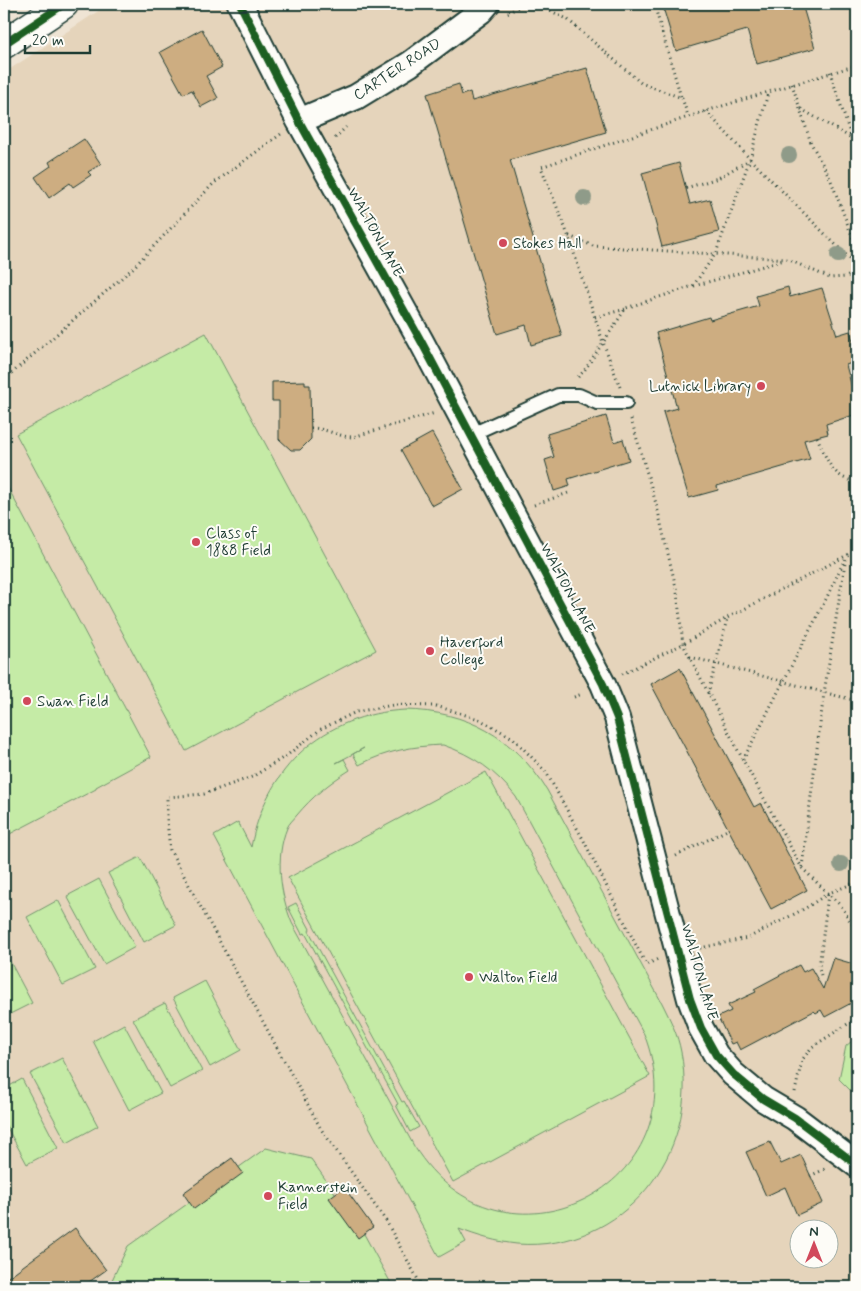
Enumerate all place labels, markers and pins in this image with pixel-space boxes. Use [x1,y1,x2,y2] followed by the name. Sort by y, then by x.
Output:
[513,234,582,254] place label: Stokes Hall
[497,237,509,249] marker: Stokes Hall
[649,377,751,397] place label: Lutnick Library
[755,380,767,392] marker: Lutnick Library
[206,524,271,561] place label: Class of 1888 Field
[190,536,202,548] marker: Class of 1888 Field
[440,633,503,670] place label: Haverford College
[424,645,436,657] marker: Haverford College
[37,692,109,712] place label: Swan Field
[21,695,33,707] marker: Swan Field
[479,968,558,988] place label: Walton Field
[463,971,475,983] marker: Walton Field
[278,1178,357,1215] place label: Kannerstein Field
[262,1190,274,1202] marker: Kannerstein Field

